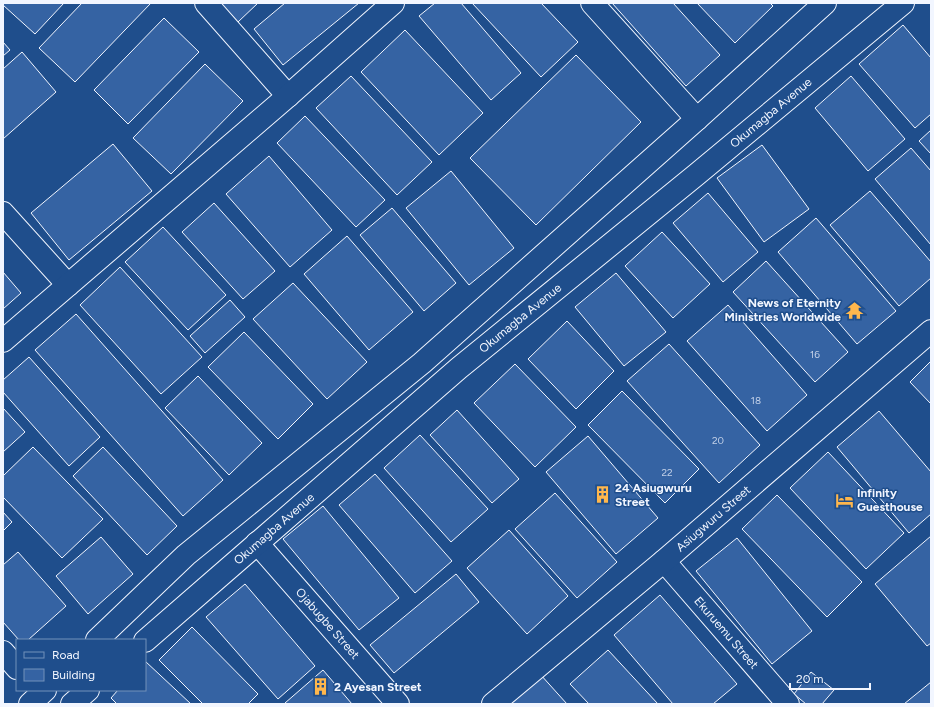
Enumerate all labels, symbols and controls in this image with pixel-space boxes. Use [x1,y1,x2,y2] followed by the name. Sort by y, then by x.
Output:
[727,75,815,151] street label: Okumagba Avenue
[476,280,564,356] street label: Okumagba Avenue
[725,296,841,324] place label: News of Eternity Ministries Worldwide
[844,300,864,320] temple icon: News of Eternity Ministries Worldwide
[810,348,820,361] house number: 16
[751,394,761,407] house number: 18
[712,434,724,447] house number: 20
[661,466,673,479] house number: 22
[615,481,692,509] place label: 24 Asiugwuru Street
[673,482,754,554] street label: Asiugwuru Street
[592,485,612,505] building icon: 24 Asiugwuru Street
[857,486,923,514] place label: Infinity Guesthouse
[231,490,317,568] street label: Okumagba Avenue
[834,490,854,510] hotel icon: Infinity Guesthouse
[293,585,363,662] street label: Ojabugbe Street
[691,594,761,672] street label: Ekuruemu Street
[16,639,146,691] legend
[52,648,80,662] text: Road
[790,665,870,691] scale bar
[52,668,95,682] text: Building
[796,672,824,686] text: 20 m
[311,677,331,697] building icon: 2 Ayesan Street
[334,680,422,694] place label: 2 Ayesan Street

